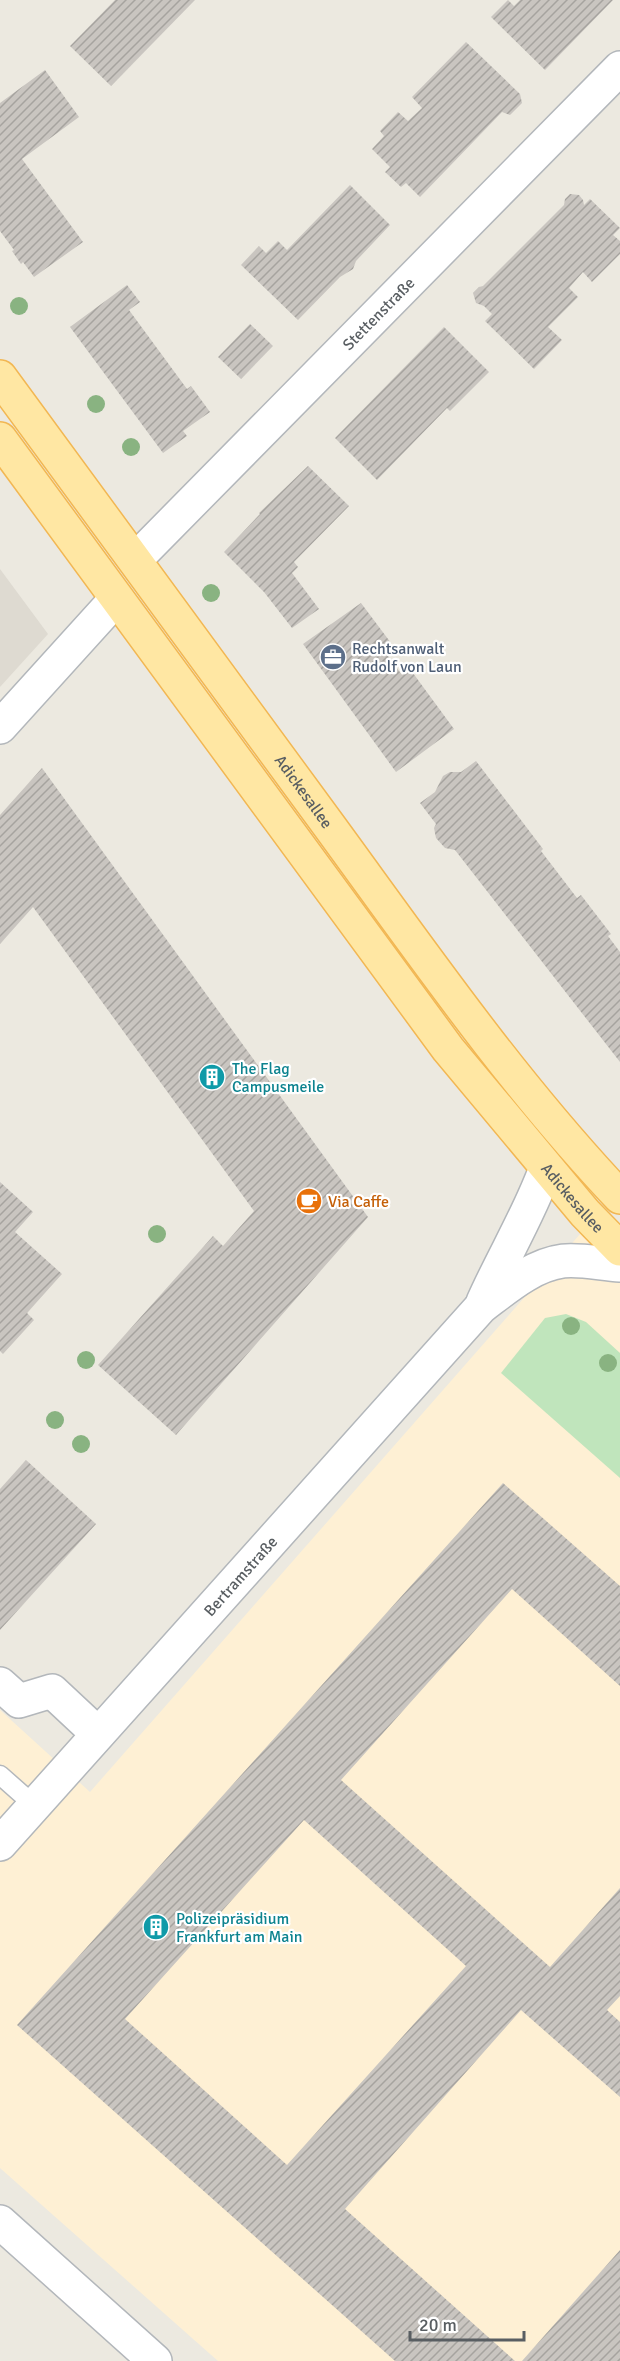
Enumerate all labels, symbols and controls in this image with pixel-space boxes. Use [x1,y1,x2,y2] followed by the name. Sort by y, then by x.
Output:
[339,273,419,355] street label: Stettenstraße
[352,639,462,677] place label: Rechtsanwalt Rudolf von Laun
[318,642,348,672] office icon: Rechtsanwalt Rudolf von Laun
[270,751,337,833] street label: Adickesallee
[232,1059,324,1097] place label: The Flag Campusmeile
[197,1062,227,1092] building icon: The Flag Campusmeile
[536,1159,608,1237] street label: Adickesallee
[294,1186,324,1216] cafe icon: Via Caffe
[328,1192,389,1212] place label: Via Caffe
[200,1532,282,1621] street label: Bertramstraße
[176,1909,303,1947] place label: Polizeipräsidium Frankfurt am Main
[141,1912,171,1942] building icon: Polizeipräsidium Frankfurt am Main
[410,2304,524,2342] scale bar
[419,2314,457,2336] text: 20 m

